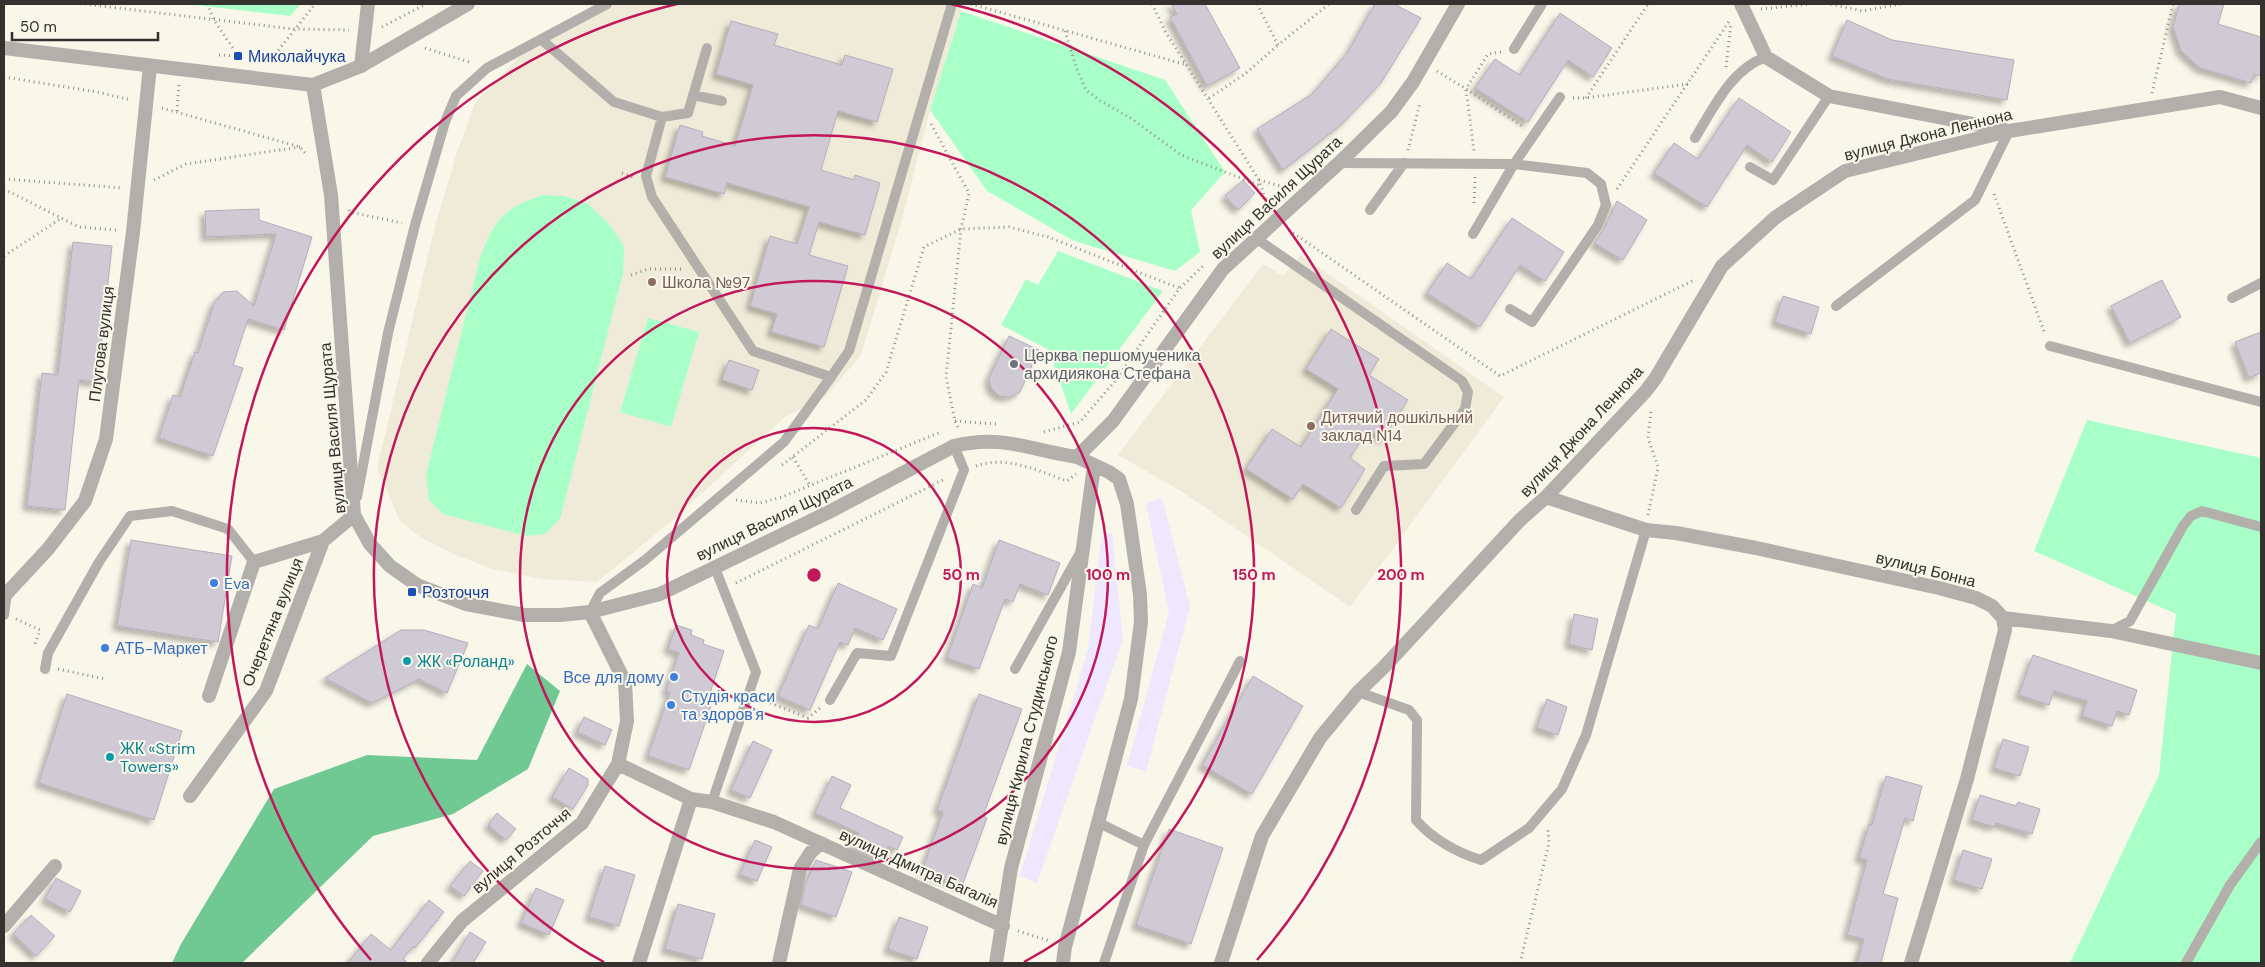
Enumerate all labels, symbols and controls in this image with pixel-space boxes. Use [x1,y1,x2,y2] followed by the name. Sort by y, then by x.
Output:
[12,10,159,42] scale bar
[20,17,57,37] text: 50 m
[248,46,346,67] place label: Миколайчука
[232,50,244,62] marker: Миколайчука
[1842,103,2014,166] street label: вулиця Джона Леннона
[1206,131,1346,264] street label: вулиця Василя Щурата
[662,272,750,293] place label: Школа №97
[646,276,658,288] marker: Школа №97
[84,285,119,403] street label: Плугова вулиця
[315,341,350,514] street label: вулиця Василя Щурата
[1024,345,1201,384] place label: Церква першомученика архидиякона Стефана
[1008,358,1020,370] marker: Церква першомученика архидиякона Стефана
[1515,361,1648,502] street label: вулиця Джона Леннона
[1321,407,1473,446] place label: Дитячий дошкільний заклад N14
[1305,420,1317,432] marker: Дитячий дошкільний заклад N14
[693,471,856,565] street label: вулиця Василя Щурата
[1874,547,1978,592] street label: вулиця Бонна
[237,555,308,690] street label: Очеретяна вулиця
[942,565,980,585] text: 50 m
[1086,565,1130,585] text: 100 m
[1233,565,1276,585] text: 150 m
[1377,565,1425,585] text: 200 m
[805,566,823,584] centre of rings
[224,573,250,594] place label: Eva
[208,577,220,589] marker: Eva
[422,582,489,603] place label: Розточчя
[406,586,418,598] marker: Розточчя
[990,633,1063,847] street label: вулиця Кирила Студинського
[115,638,208,659] place label: АТБ-Маркет
[99,642,111,654] marker: АТБ-Маркет
[417,651,515,672] place label: ЖК «Роланд»
[401,655,413,667] marker: ЖК «Роланд»
[563,667,664,688] place label: Все для дому
[668,671,680,683] marker: Все для дому
[681,686,775,725] place label: Студія краси та здоров'я
[665,699,677,711] marker: Студія краси та здоров'я
[120,738,195,777] place label: ЖК «Strim Towers»
[104,751,116,763] marker: ЖК «Strim Towers»
[467,803,575,898] street label: вулиця Розточчя
[836,824,1001,913] street label: вулиця Дмитра Багалія

